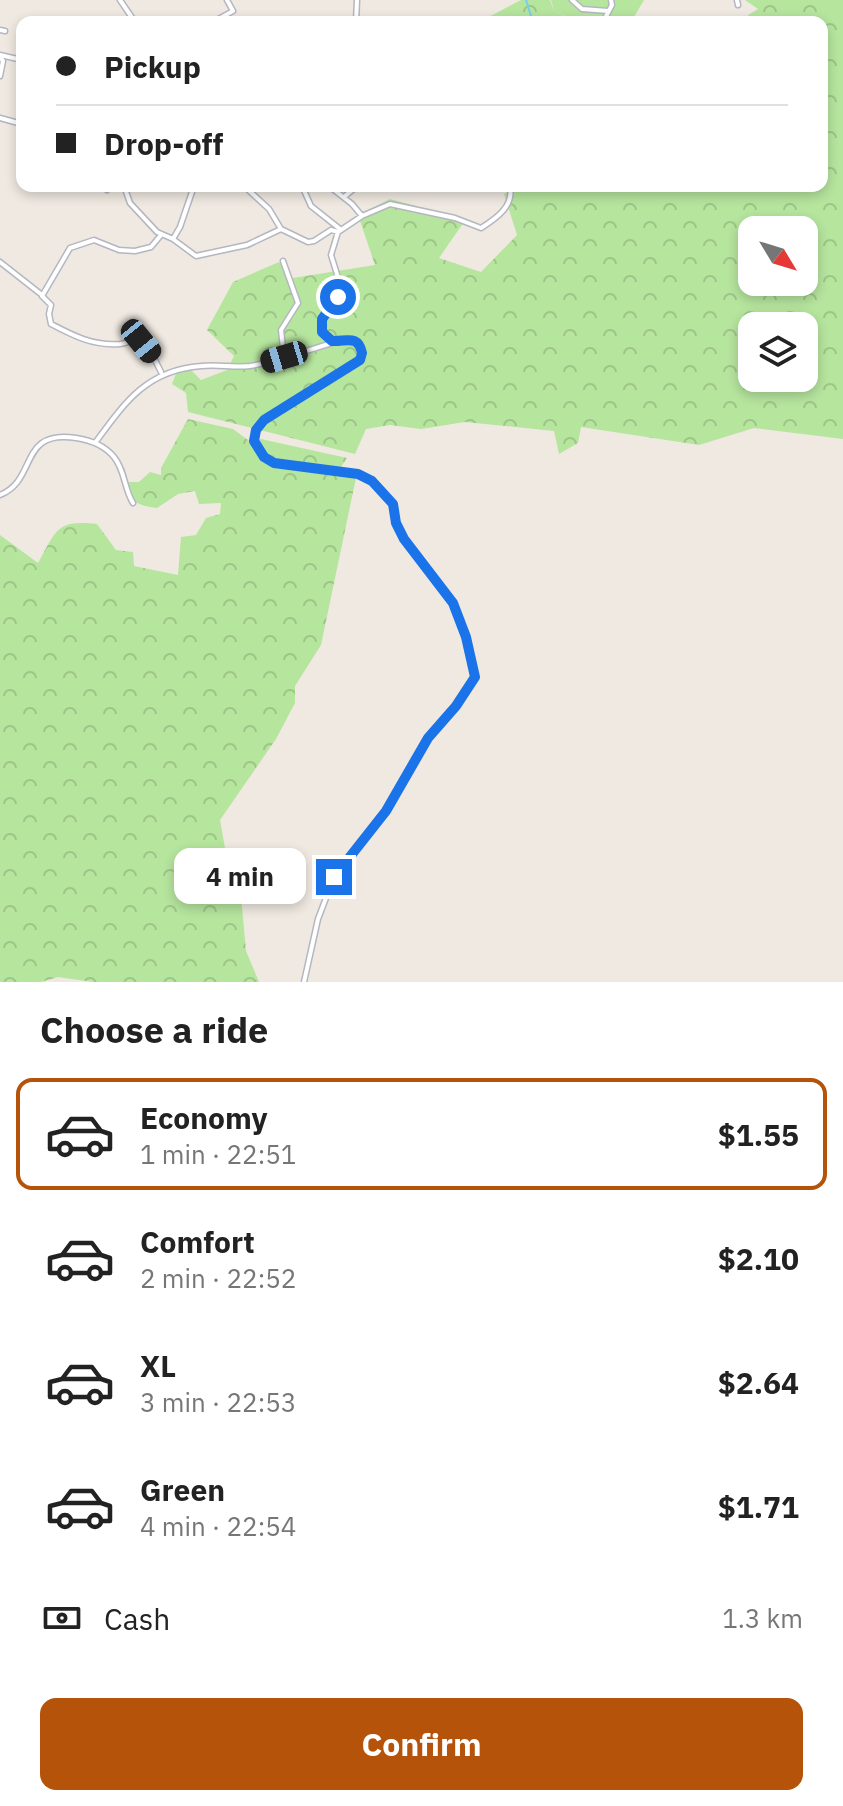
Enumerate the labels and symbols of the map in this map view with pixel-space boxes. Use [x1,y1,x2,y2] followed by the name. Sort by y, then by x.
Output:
[738,216,818,296] north arrow
[320,279,356,315] route start
[117,315,165,367] car
[258,339,310,375] car
[174,849,306,905] callout: 4 min
[316,859,352,895] route end

